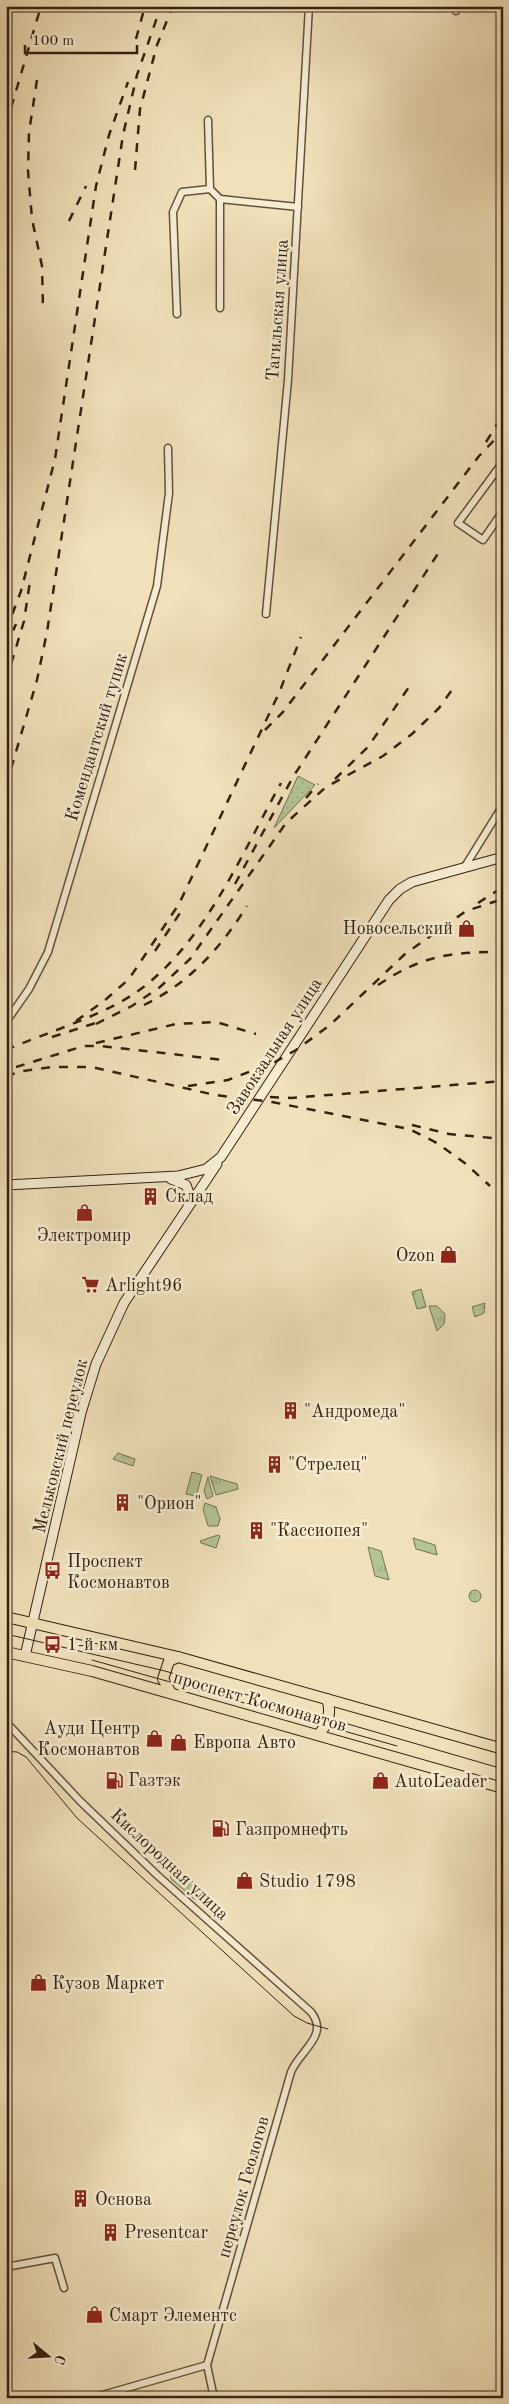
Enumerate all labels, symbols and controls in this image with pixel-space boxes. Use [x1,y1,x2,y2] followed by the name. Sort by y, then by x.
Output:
[25,22,138,54] scale bar
[32,34,74,49] text: 100 m
[264,239,292,382] street label: Тагильская улица
[63,651,131,823] street label: Комендантский тупик
[457,918,477,938] shop icon: Новосельский
[342,920,453,938] place label: Новосельский
[224,975,326,1118] street label: Завокзальная улица
[141,1186,161,1206] building icon: Склад
[165,1188,213,1206] place label: Склад
[74,1202,94,1222] shop icon: Электромир
[37,1227,131,1245] place label: Электромир
[439,1245,459,1265] shop icon: Ozon
[396,1247,435,1265] place label: Ozon
[81,1275,101,1295] supermarket icon: Arlight96
[105,1277,183,1295] place label: Arlight96
[31,1357,91,1535] street label: Мельковский переулок
[280,1401,300,1421] building icon: "Андромеда"
[304,1403,405,1421] place label: "Андромеда"
[264,1454,284,1474] building icon: "Стрелец"
[288,1456,368,1474] place label: "Стрелец"
[113,1493,133,1513] building icon: "Орион"
[137,1495,202,1513] place label: "Орион"
[246,1520,266,1540] building icon: "Кассиопея"
[270,1522,368,1540] place label: "Кассиопея"
[67,1553,170,1592] place label: Проспект Космонавтов
[43,1561,63,1581] bus stop icon: Проспект Космонавтов
[43,1634,63,1654] bus stop icon: 1-й км
[67,1636,118,1654] place label: 1-й км
[171,1669,348,1735] street label: проспект Космонавтов
[37,1720,140,1759] place label: Ауди Центр Космонавтов
[144,1728,164,1748] shop icon: Ауди Центр Космонавтов
[169,1732,189,1752] shop icon: Европа Авто
[193,1734,296,1752] place label: Европа Авто
[104,1770,124,1790] fuel station icon: Газтэк
[370,1771,390,1791] shop icon: AutoLeader
[128,1772,181,1790] place label: Газтэк
[394,1773,487,1791] place label: AutoLeader
[107,1805,232,1924] street label: Кислородная улица
[211,1819,231,1839] fuel station icon: Газпромнефть
[235,1821,348,1840] place label: Газпромнефть
[235,1871,255,1891] shop icon: Studio 1798
[259,1873,356,1891] place label: Studio 1798
[28,1973,48,1993] shop icon: Кузов Маркет
[52,1975,164,1993] place label: Кузов Маркет
[215,2114,273,2260] street label: переулок Геологов
[71,2189,91,2209] building icon: Основа
[95,2191,152,2209] place label: Основа
[100,2222,120,2242] building icon: Presentcar
[124,2224,209,2242] place label: Presentcar
[85,2305,105,2325] shop icon: Смарт Элементс
[109,2307,237,2325] place label: Смарт Элементс
[22,2332,72,2382] north arrow
[51,2353,67,2366] text: С

